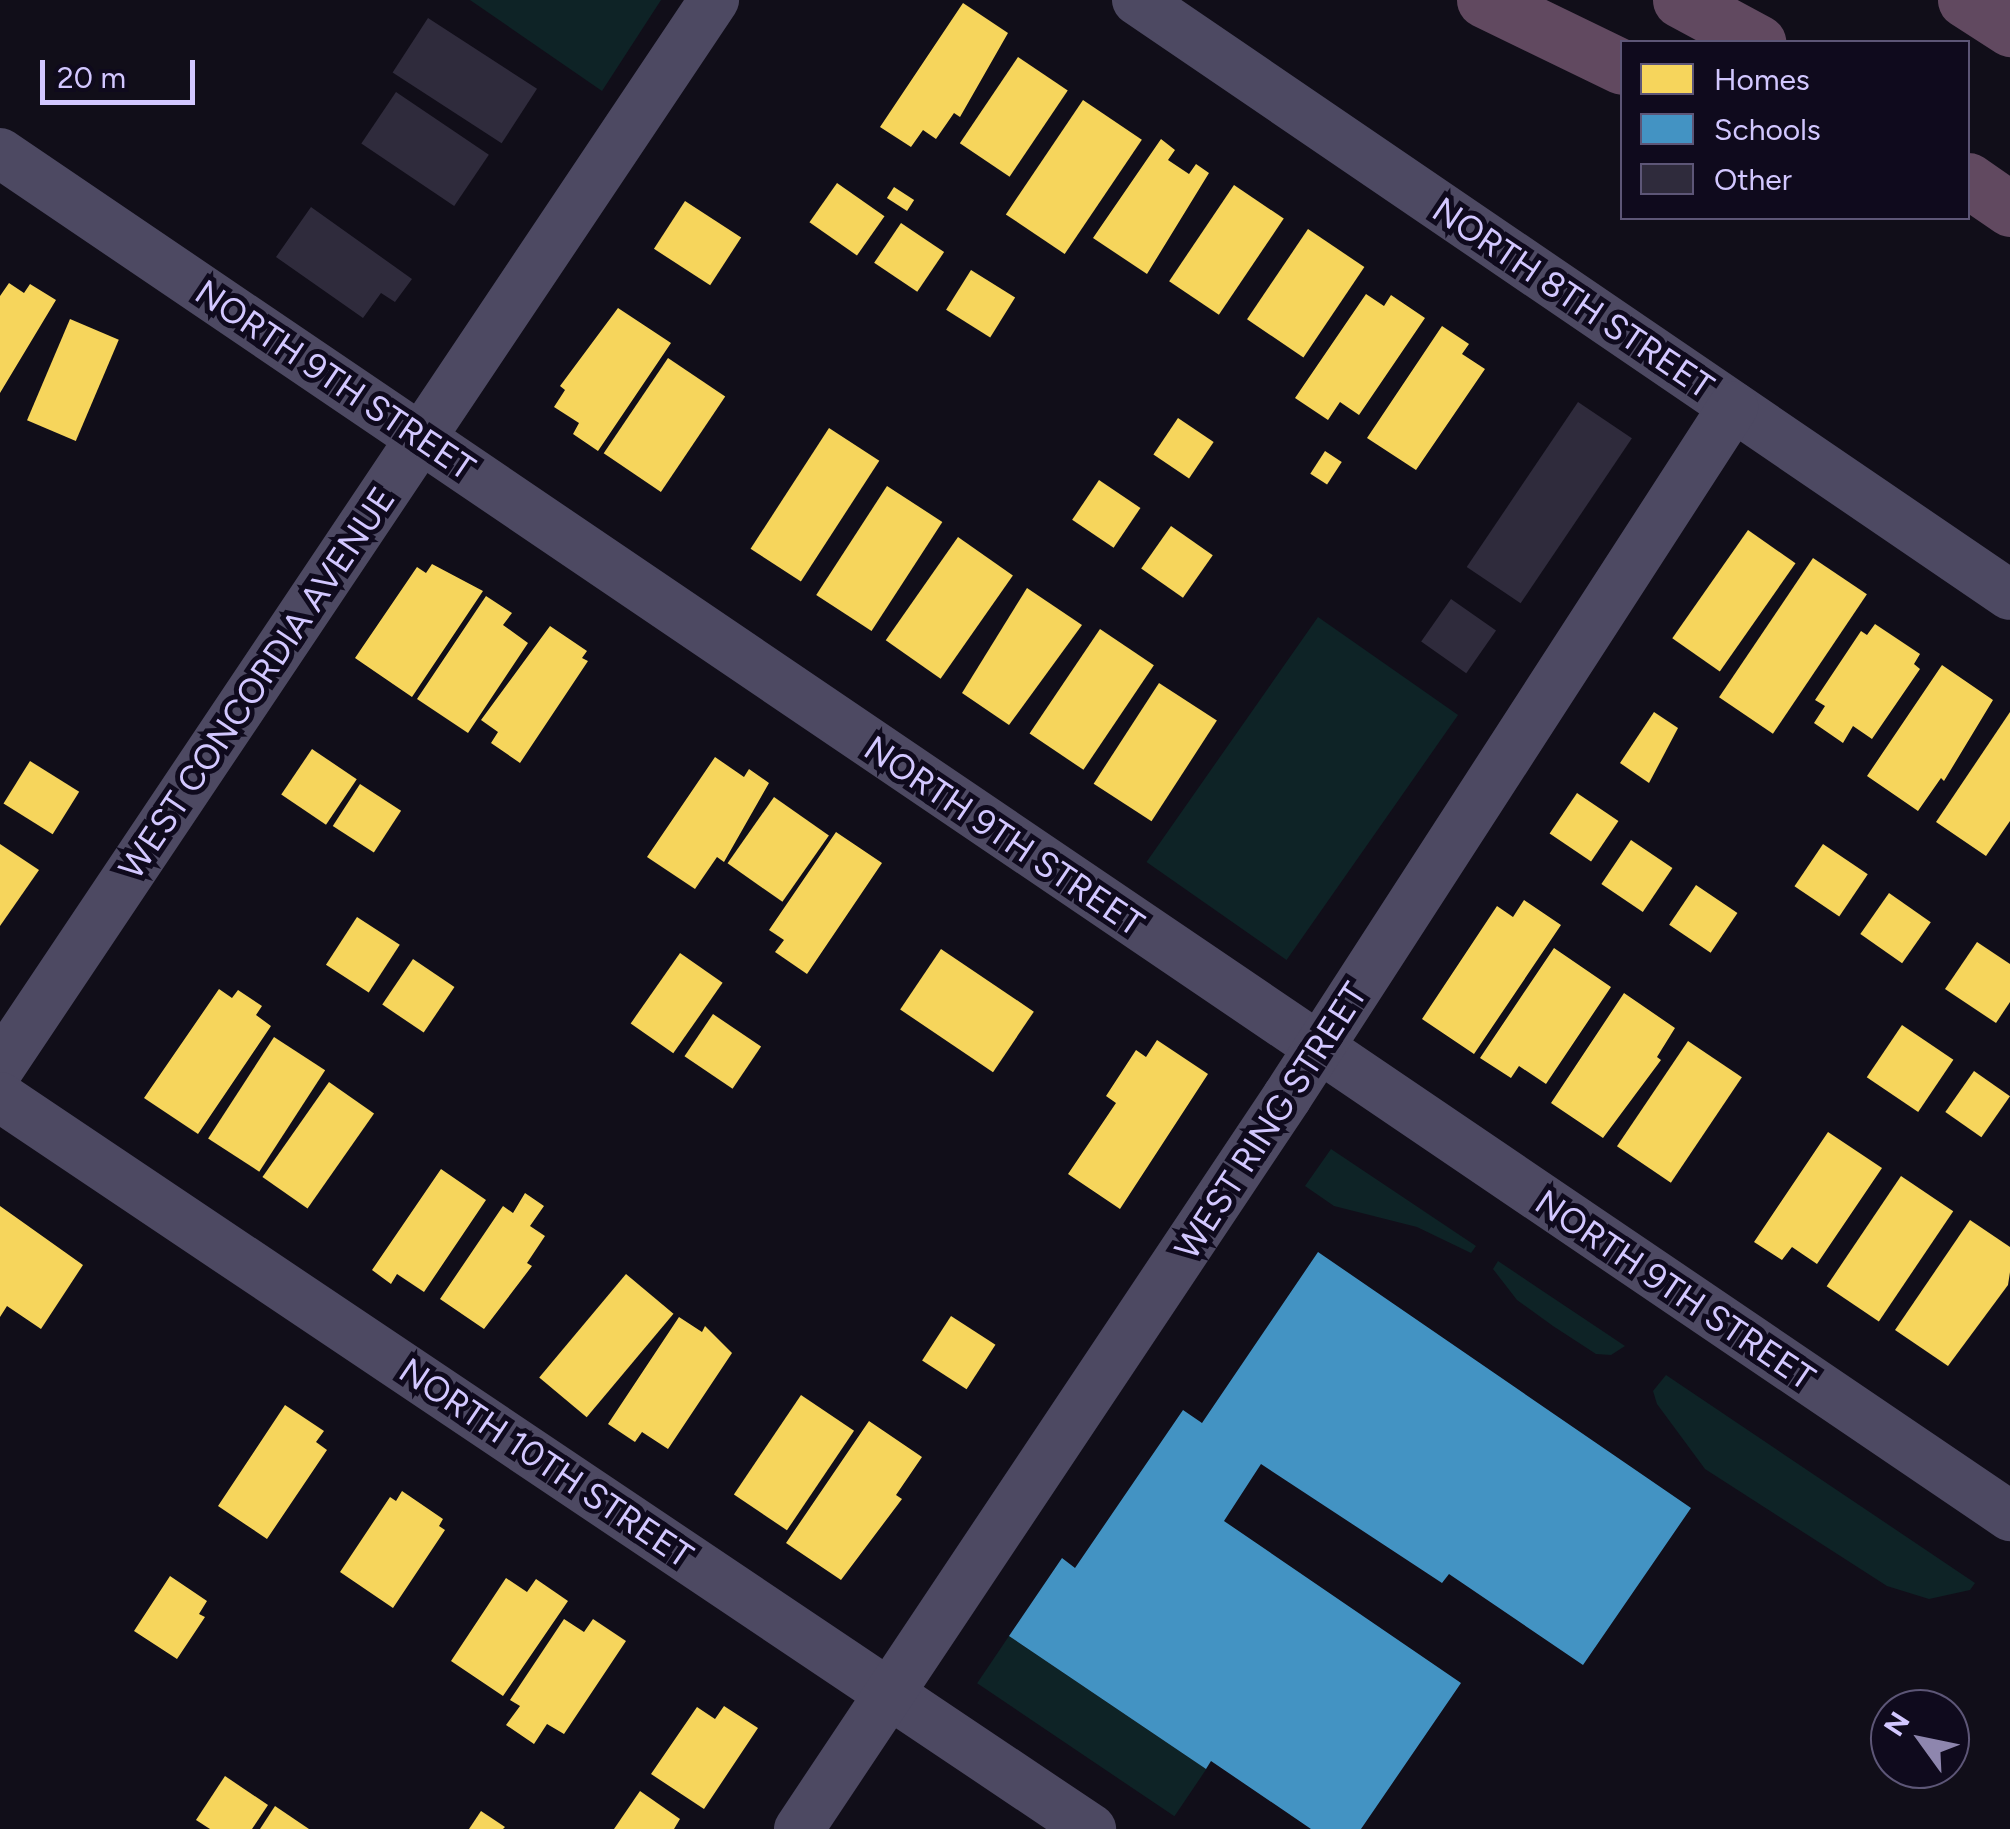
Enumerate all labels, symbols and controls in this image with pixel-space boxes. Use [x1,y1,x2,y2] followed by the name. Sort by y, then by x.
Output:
[45,40,200,102] scale bar
[1620,40,1970,220] legend
[57,59,126,96] text: 20 m
[1714,61,1810,98] text: Homes
[1714,111,1821,148] text: Schools
[1714,161,1792,198] text: Other
[1425,188,1721,408] street label: NORTH 8TH STREET
[187,271,483,489] street label: NORTH 9TH STREET
[110,479,404,887] street label: WEST CONCORDIA AVENUE
[856,727,1152,945] street label: NORTH 9TH STREET
[1166,975,1376,1267] street label: WEST RING STREET
[1527,1181,1823,1399] street label: NORTH 9TH STREET
[391,1349,701,1577] street label: NORTH 10TH STREET
[1870,1689,1970,1789] north arrow
[1876,1705,1917,1742] text: N

